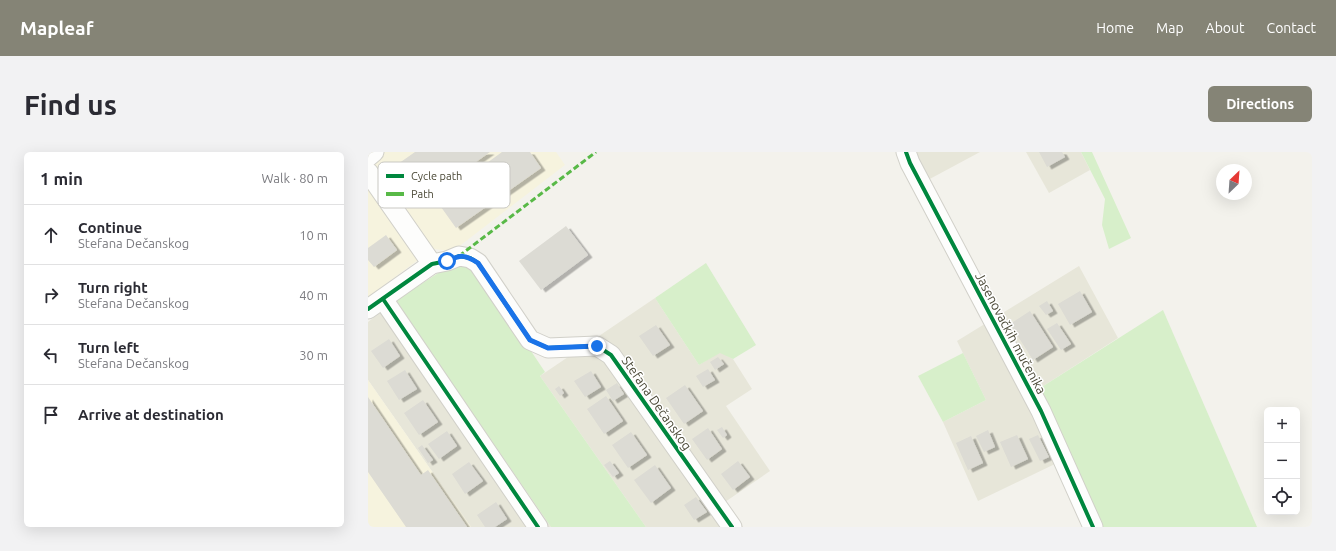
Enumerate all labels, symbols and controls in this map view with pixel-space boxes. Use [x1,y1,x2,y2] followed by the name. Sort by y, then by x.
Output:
[20,17,93,39] text: Mapleaf
[1096,20,1134,36] text: Home
[1156,20,1184,36] text: Map
[1206,20,1245,36] text: About
[1267,20,1316,36] text: Contact
[1208,86,1312,122] button: Directions
[24,89,117,120] text: Find us
[378,162,510,208] legend
[1216,164,1252,200] north arrow
[40,169,83,188] text: 1 min
[411,170,462,182] text: Cycle path
[262,171,328,185] text: Walk · 80 m
[411,188,434,200] text: Path
[78,219,142,236] text: Continue
[40,224,62,246] icon: ahead
[299,228,328,242] text: 10 m
[78,236,189,250] text: Stefana Dečanskog
[438,252,456,270] route start
[973,270,1049,396] street label: Jasenovačkih mučenika
[78,279,148,296] text: Turn right
[40,284,62,306] icon: right
[299,288,328,302] text: 40 m
[78,296,189,310] text: Stefana Dečanskog
[588,337,606,355] route end
[78,339,139,356] text: Turn left
[40,344,62,366] icon: left
[299,348,328,362] text: 30 m
[619,353,695,453] street label: Stefana Dečanskog
[78,356,189,370] text: Stefana Dečanskog
[40,404,62,426] icon: arrive
[78,406,224,423] text: Arrive at destination
[1264,407,1300,515] map controls
[1264,407,1300,443] button: +
[1264,443,1300,479] button: −
[1264,479,1300,515] button: locate

